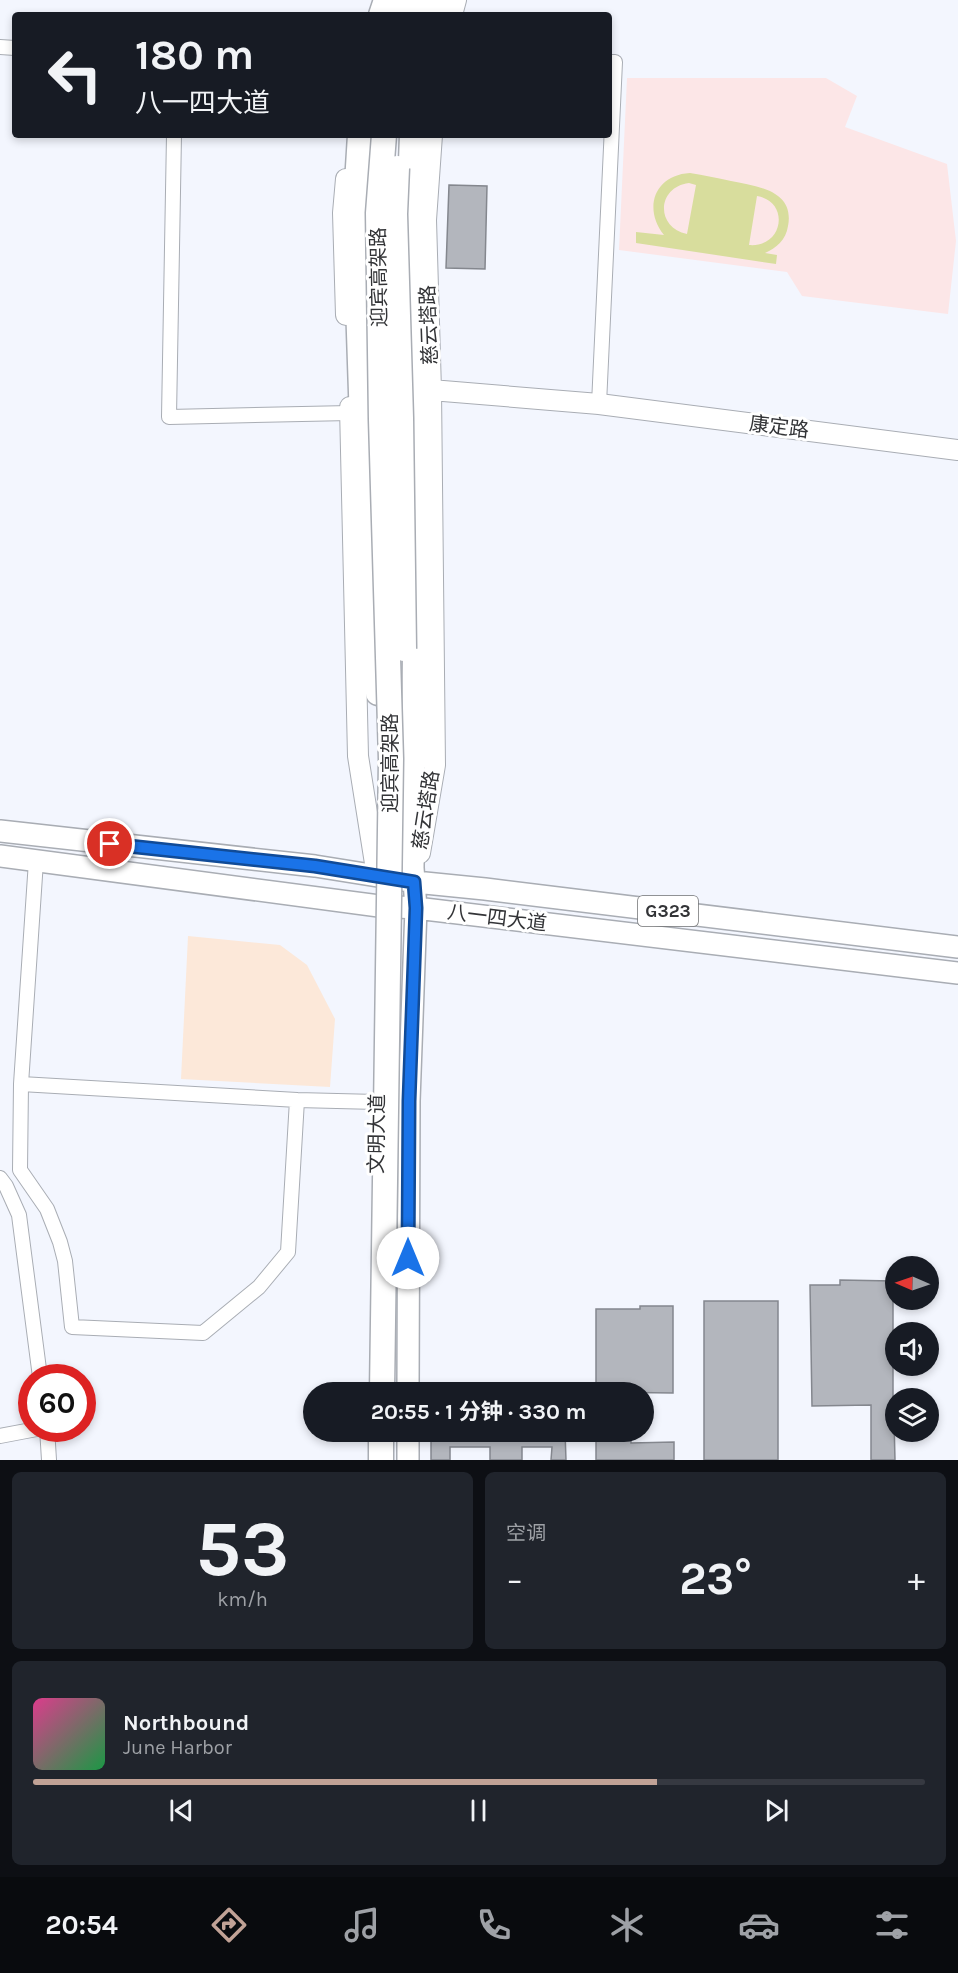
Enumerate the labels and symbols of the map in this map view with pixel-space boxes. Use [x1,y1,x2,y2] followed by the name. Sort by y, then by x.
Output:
[367,227,391,327] street label: 迎宾高架路
[416,285,442,365] street label: 慈云塔路
[748,412,810,442] street label: 康定路
[379,713,402,813] street label: 迎宾高架路
[408,769,444,851] street label: 慈云塔路
[84,818,135,869] pin
[638,896,698,926] road number: G323
[446,900,548,936] street label: 八一四大道
[365,1094,389,1174] street label: 文明大道
[376,1226,440,1290] position arrow
[885,1256,939,1310] north arrow
[18,1364,96,1442] speed limit sign: 60

